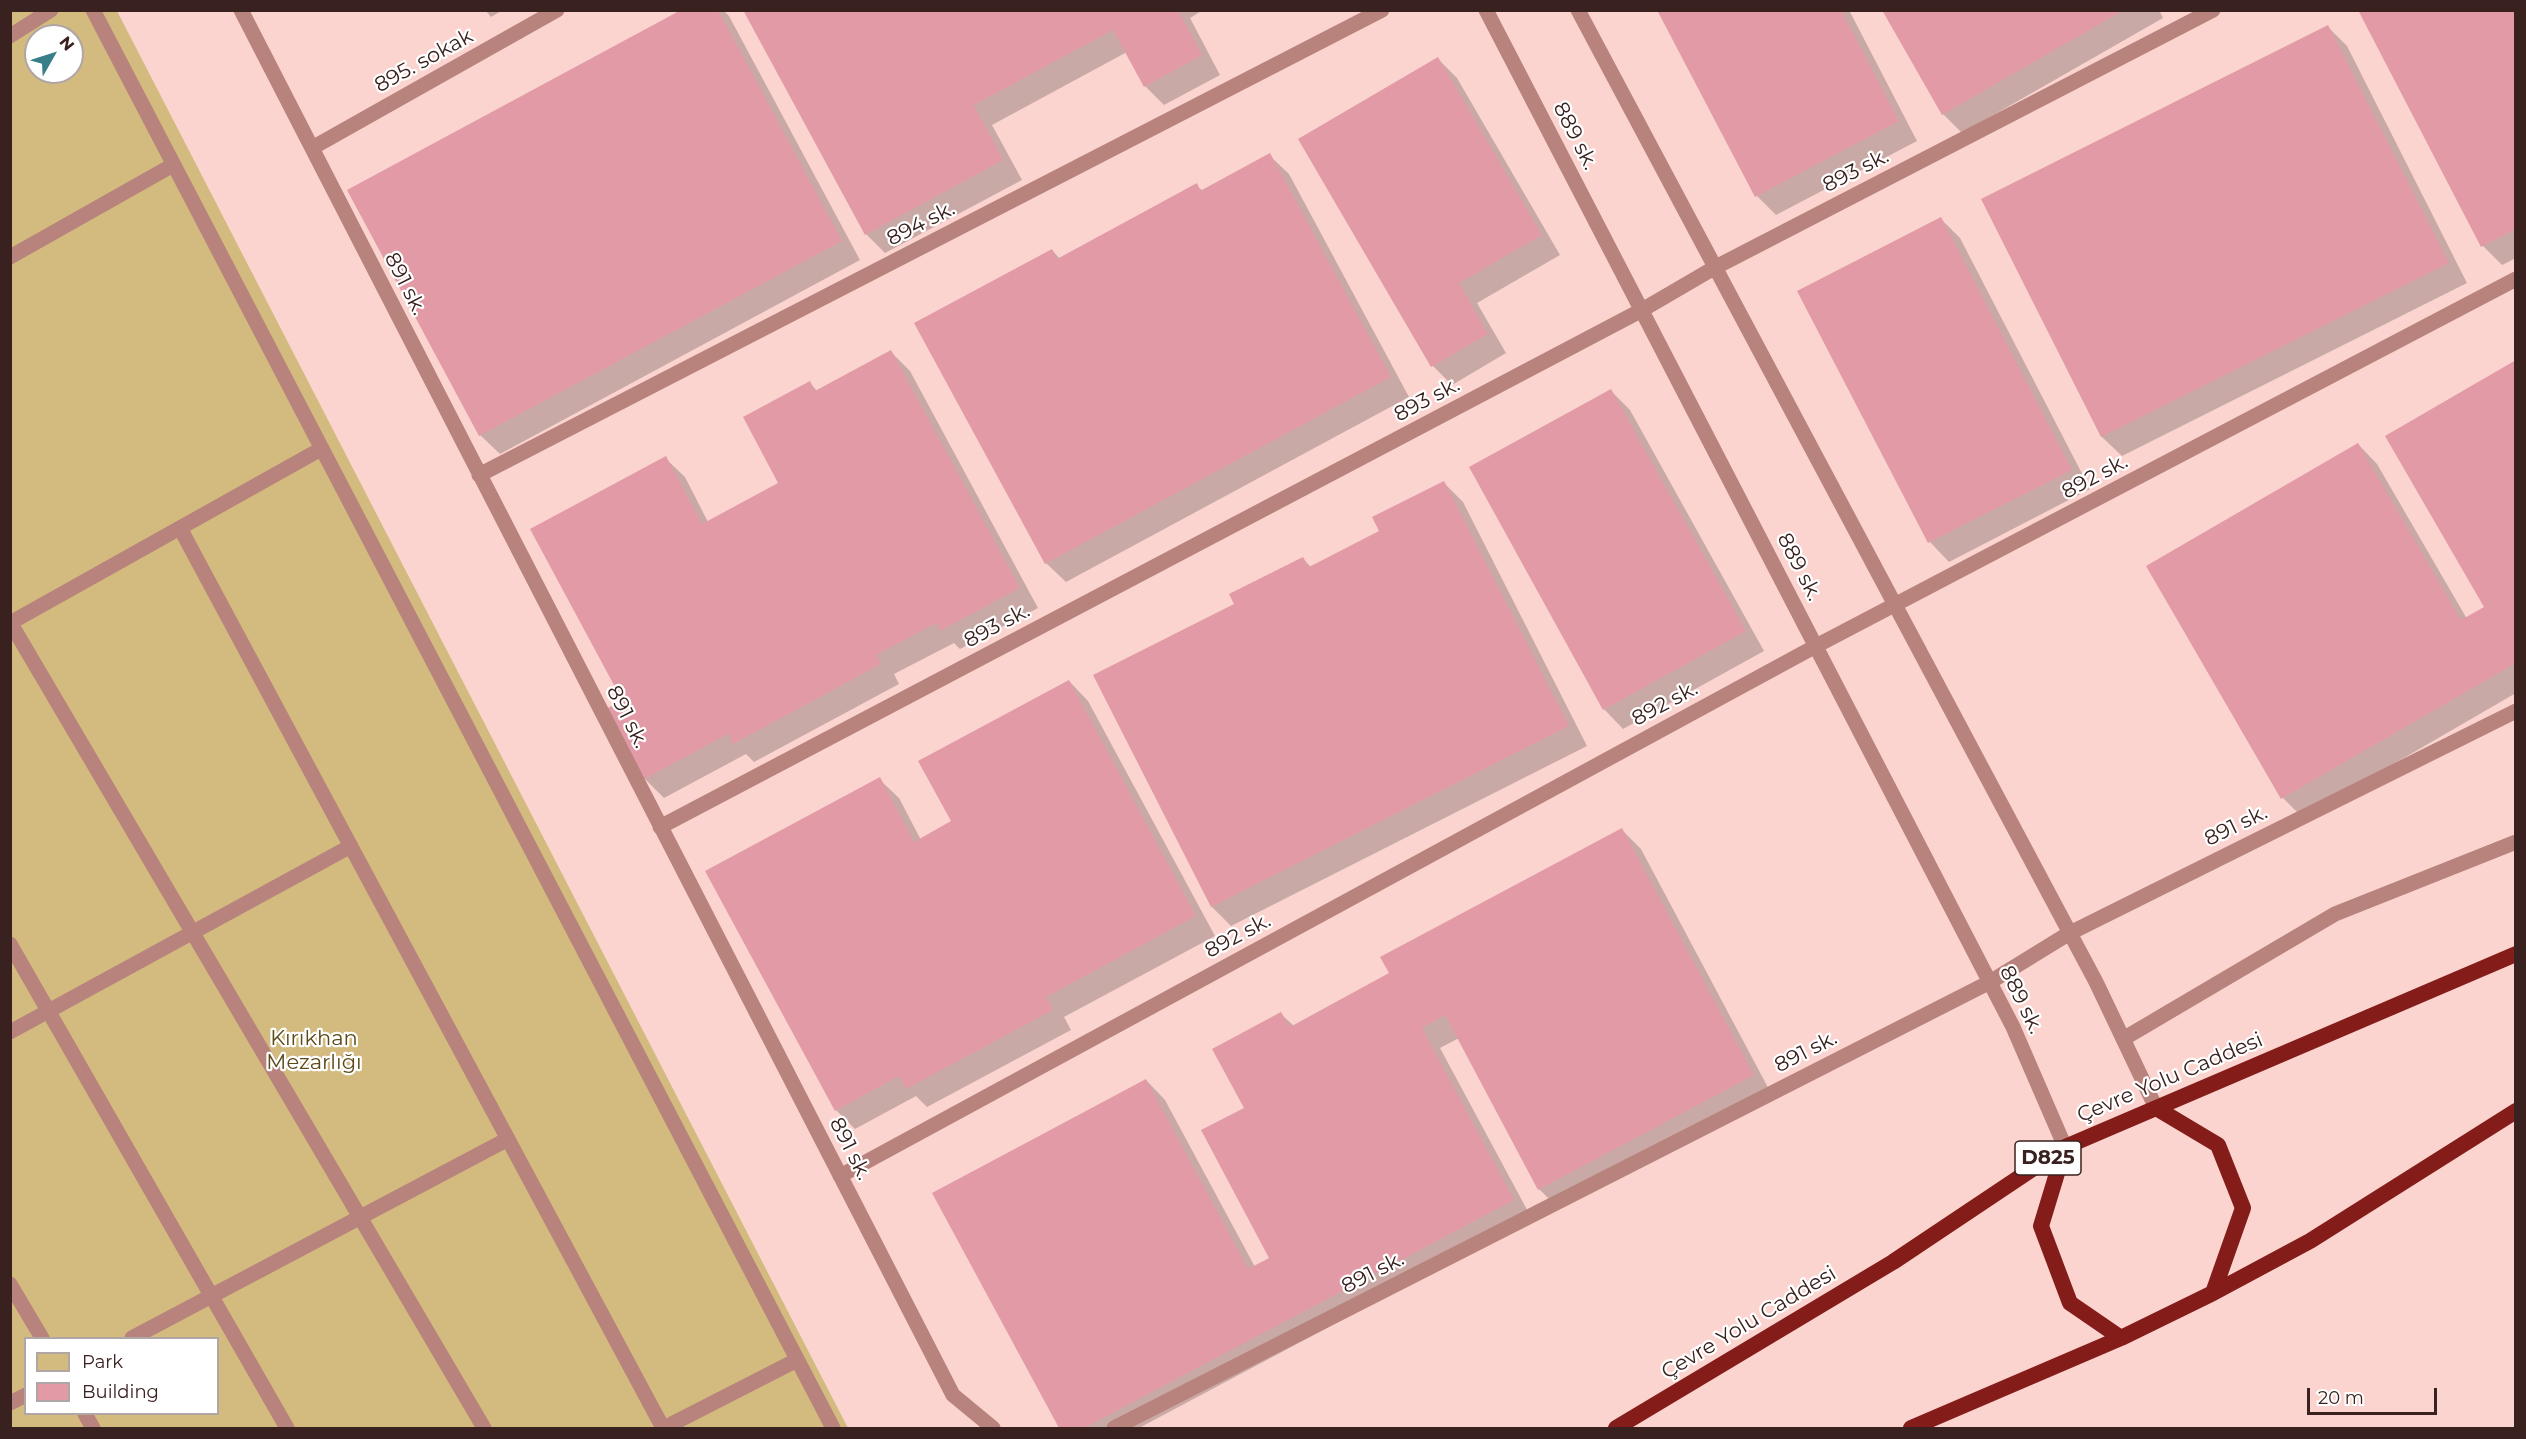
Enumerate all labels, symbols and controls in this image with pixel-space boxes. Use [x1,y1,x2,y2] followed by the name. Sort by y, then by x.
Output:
[24,24,84,84] north arrow
[370,24,478,98] street label: 895. sokak
[55,33,78,55] text: N
[1547,98,1603,174] street label: 889 sk.
[1819,144,1893,198] street label: 893 sk.
[883,196,959,252] street label: 894 sk.
[379,249,431,319] street label: 891 sk.
[1390,372,1464,428] street label: 893 sk.
[2058,449,2132,505] street label: 892 sk.
[1771,529,1827,605] street label: 889 sk.
[960,598,1034,654] street label: 893 sk.
[1628,676,1702,732] street label: 892 sk.
[601,682,653,752] street label: 891 sk.
[2200,800,2272,852] street label: 891 sk.
[1201,908,1275,964] street label: 892 sk.
[1994,962,2048,1038] street label: 889 sk.
[266,1026,362,1076] park label: Kırıkhan Mezarlığı
[1771,1026,1841,1078] street label: 891 sk.
[2073,1027,2267,1129] street label: Çevre Yolu Caddesi
[824,1114,876,1184] street label: 891 sk.
[2015,1141,2081,1175] road number: D825
[1338,1247,1408,1299] street label: 891 sk.
[1657,1261,1841,1385] street label: Çevre Yolu Caddesi
[24,1337,219,1415] legend
[82,1351,123,1373] text: Park
[2310,1376,2440,1414] scale bar
[82,1381,159,1403] text: Building
[2318,1387,2364,1409] text: 20 m

